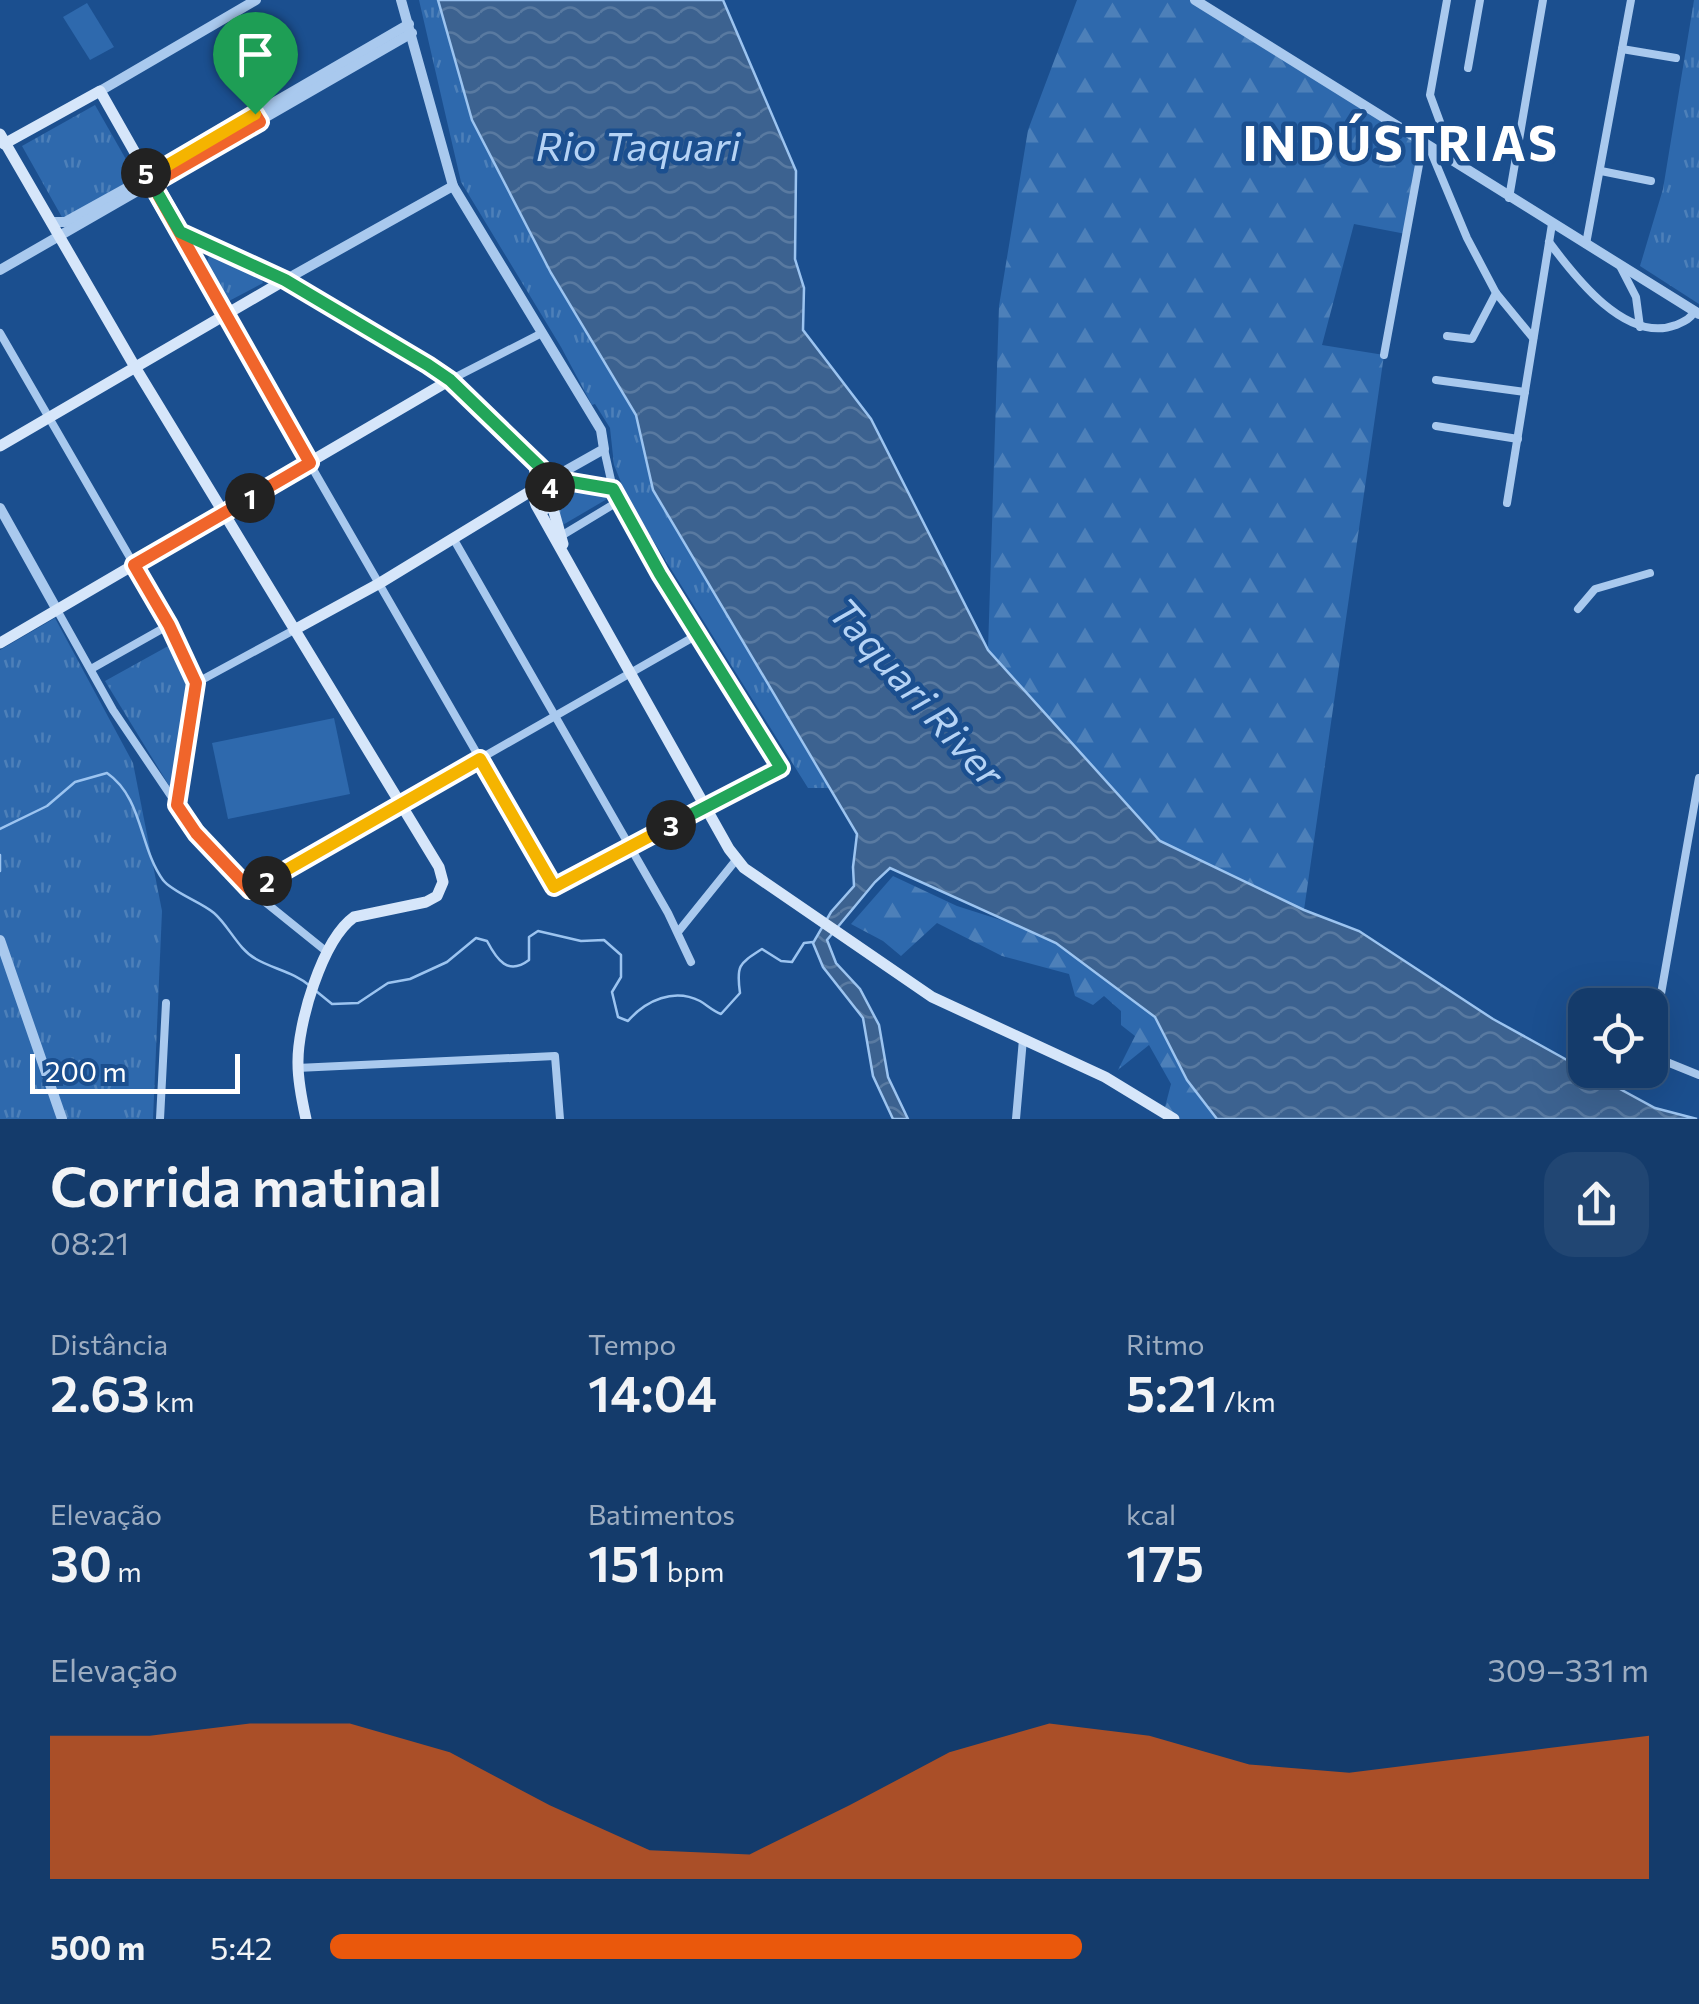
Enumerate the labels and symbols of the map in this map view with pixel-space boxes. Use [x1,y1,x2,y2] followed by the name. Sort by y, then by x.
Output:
[213,12,298,115] pin
[1243,112,1559,171] district label: INDÚSTRIAS
[536,120,742,169] water label: Rio Taquari
[121,148,171,198] pin: 5
[525,462,575,512] pin: 4
[225,473,275,523] pin: 1
[820,586,1017,797] water label: Taquari River
[646,800,696,850] pin: 3
[242,856,292,906] pin: 2
[30,1049,240,1094] scale bar

